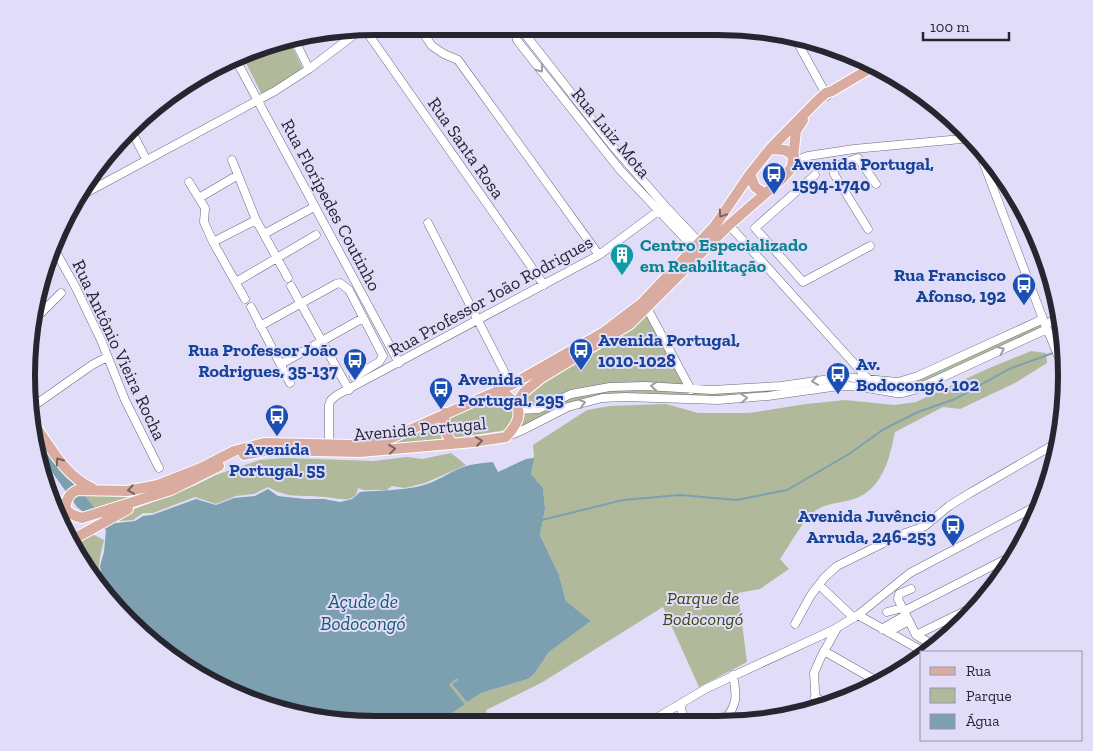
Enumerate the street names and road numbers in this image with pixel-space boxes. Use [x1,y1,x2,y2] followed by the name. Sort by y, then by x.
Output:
[567,83,655,183] street label: Rua Luiz Mota
[423,93,509,203] street label: Rua Santa Rosa
[276,115,386,295] street label: Rua Florípedes Coutinho
[385,231,597,361] street label: Rua Professor João Rodrigues
[67,256,171,444] street label: Rua Antônio Vieira Rocha
[353,412,487,446] street label: Avenida Portugal

